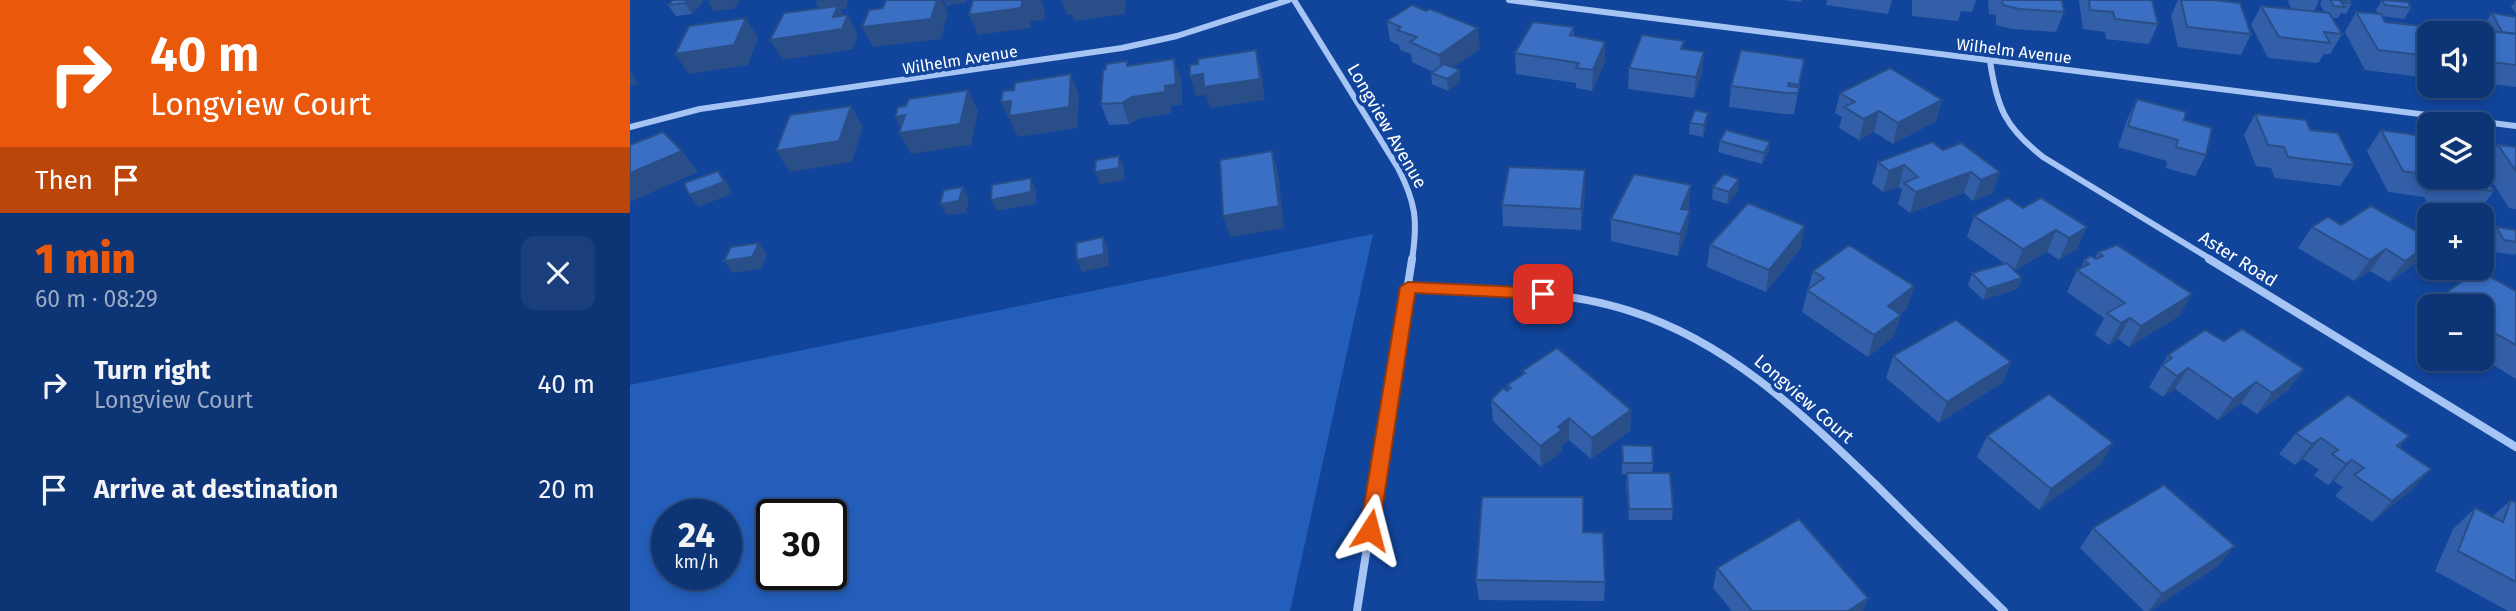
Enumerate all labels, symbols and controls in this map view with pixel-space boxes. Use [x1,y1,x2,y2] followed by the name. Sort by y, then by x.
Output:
[2417,21,2494,371] map controls
[2417,21,2494,98] button: sound
[150,25,259,84] text: 40 m
[35,28,126,119] icon: right
[1955,34,2073,68] street label: Wilhelm Avenue
[901,42,1019,78] street label: Wilhelm Avenue
[1342,60,1432,192] street label: Longview Avenue
[150,85,371,123] text: Longview Court
[2417,112,2494,189] button: layers
[107,161,145,199] icon: arrive
[35,165,93,196] text: Then
[2417,203,2494,280] button: +
[2195,226,2281,292] street label: Aster Road
[35,234,136,284] text: 1 min
[521,236,595,310] button: close
[1513,264,1573,324] pin
[1524,275,1562,313] icon: arrive
[35,285,158,313] text: 60 m · 08:29
[2417,294,2494,371] button: −
[1750,350,1859,448] street label: Longview Court
[94,355,211,386] text: Turn right
[35,366,73,404] icon: right
[537,369,595,400] text: 40 m
[94,386,253,414] text: Longview Court
[35,471,73,509] icon: arrive
[94,474,338,505] text: Arrive at destination
[538,474,595,505] text: 20 m
[1333,493,1407,567] position arrow
[756,499,847,590] speed limit sign: 30
[678,514,715,556] text: 24
[674,551,719,573] text: km/h

